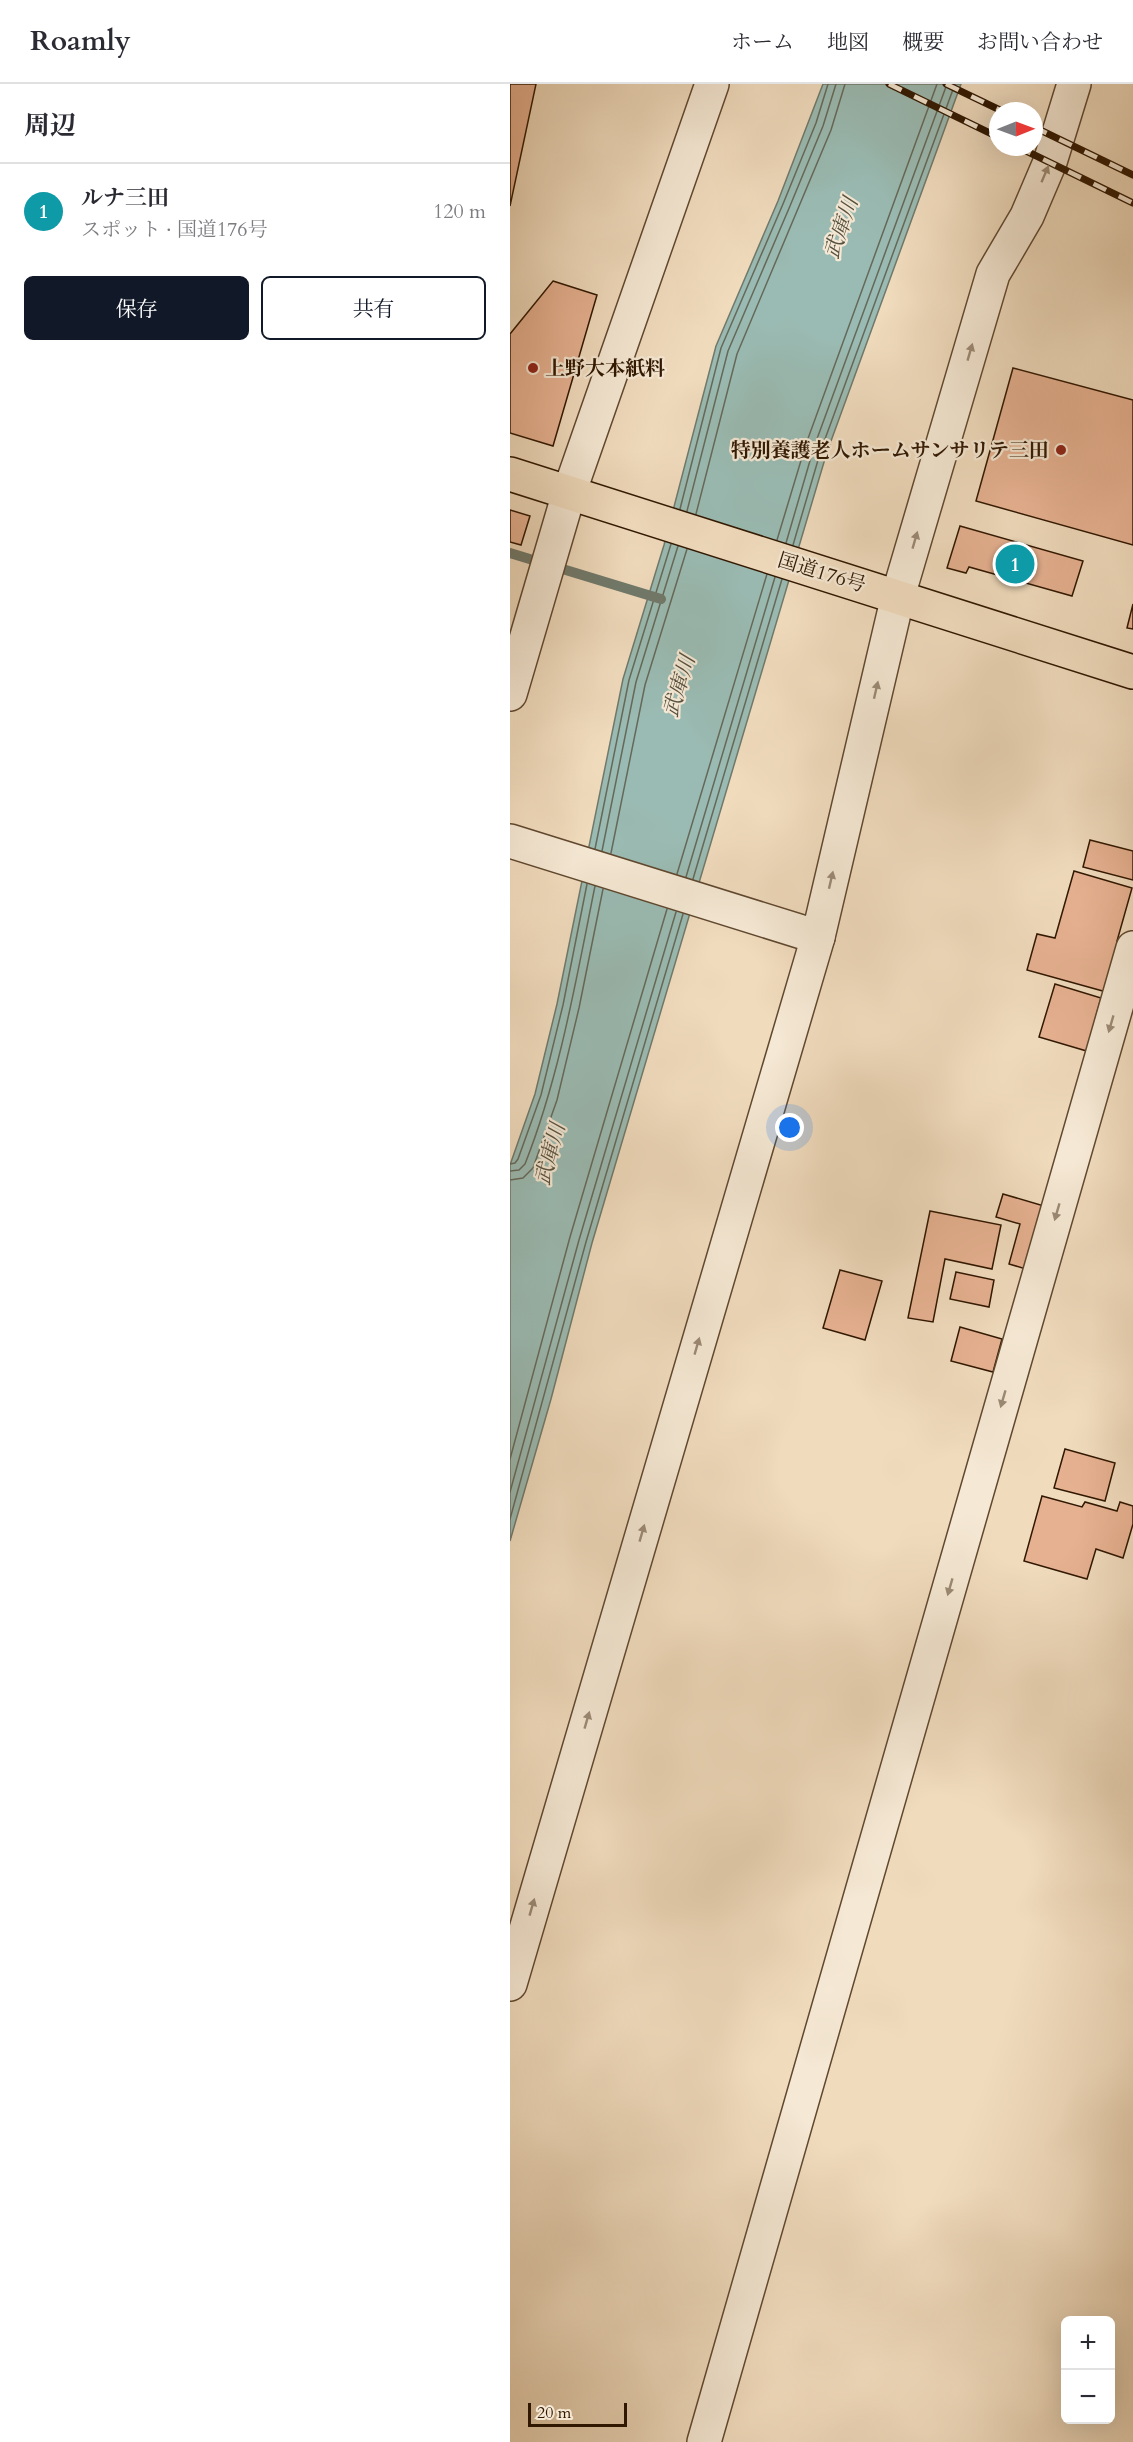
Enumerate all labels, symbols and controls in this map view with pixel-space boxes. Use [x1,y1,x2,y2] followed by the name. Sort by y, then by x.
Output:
[30,22,131,60] text: Roamly
[731,28,794,57] text: ホーム
[827,28,869,57] text: 地図
[902,28,944,57] text: 概要
[977,28,1103,57] text: お問い合わせ
[989,102,1043,156] north arrow
[24,108,76,143] text: 周辺
[1040,164,1050,182] one-way arrow
[81,183,169,213] text: ルナ三田
[818,192,866,263] water label: 武庫川
[38,198,49,225] text: 1
[433,198,486,225] text: 120 m
[81,216,268,243] text: スポット · 国道176号
[24,276,249,340] button: 保存
[261,276,486,340] button: 共有
[966,343,975,361] one-way arrow
[545,355,665,382] place label: 上野大本紙料
[526,361,540,375] marker: 上野大本紙料
[731,437,1049,464] place label: 特別養護老人ホームサンサリテ三田
[1054,443,1068,457] marker: 特別養護老人ホームサンサリテ三田
[911,531,920,549] one-way arrow
[996,542,1034,586] pin: 1
[775,546,869,599] street label: 国道176号
[656,650,703,721] water label: 武庫川
[872,680,881,699] one-way arrow
[827,871,837,889] one-way arrow
[1106,1015,1115,1033] one-way arrow
[775,1113,804,1142] your location
[528,1118,573,1188] water label: 武庫川
[1052,1203,1061,1221] one-way arrow
[693,1337,702,1355] one-way arrow
[998,1390,1008,1408] one-way arrow
[638,1524,647,1542] one-way arrow
[945,1578,954,1596] one-way arrow
[583,1711,592,1729] one-way arrow
[528,1898,537,1916] one-way arrow
[1061,2316,1115,2424] map controls
[1061,2316,1115,2370] button: +
[1061,2370,1115,2424] button: −
[528,2400,627,2428] scale bar
[537,2402,571,2424] text: 20 m

